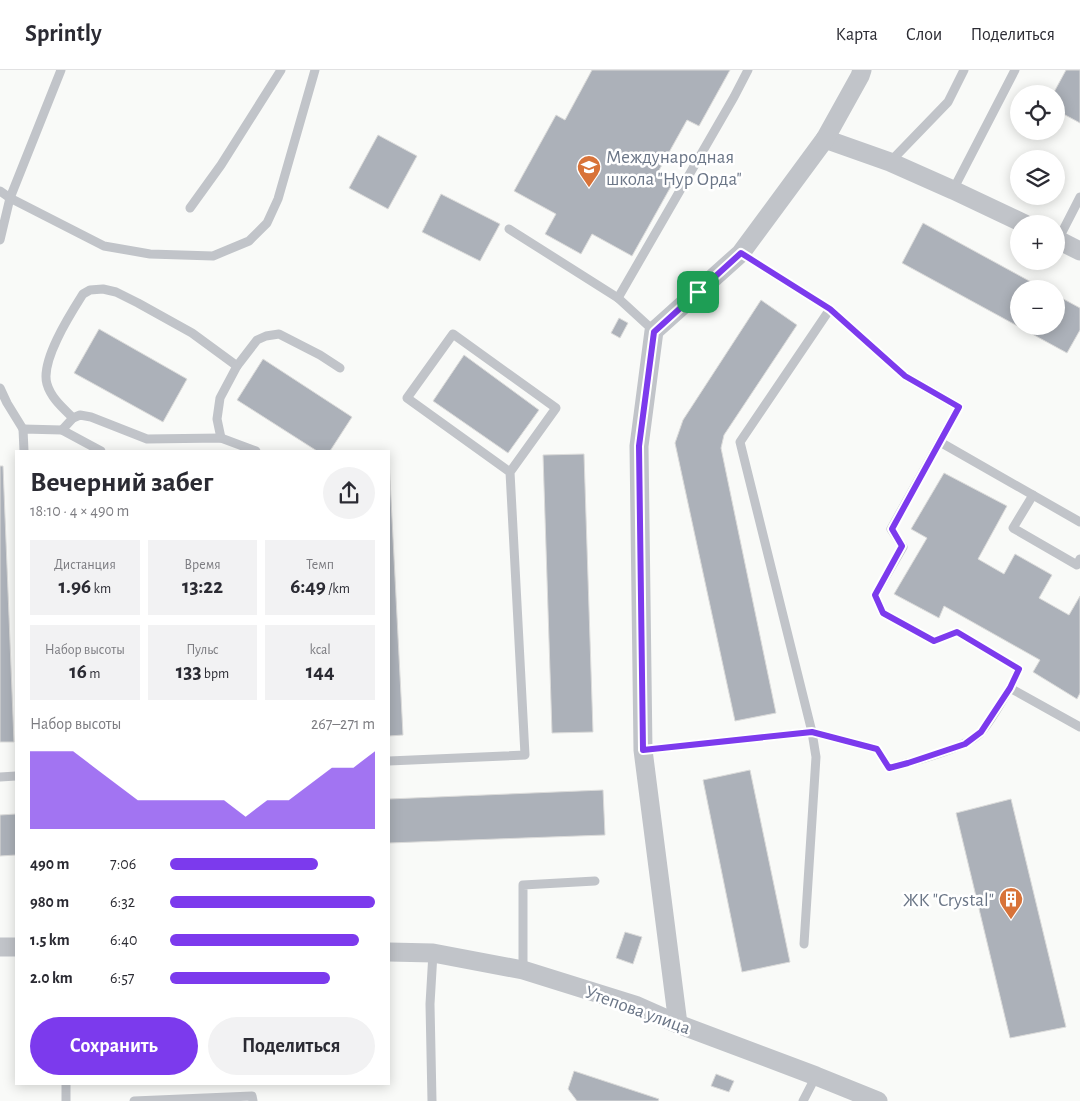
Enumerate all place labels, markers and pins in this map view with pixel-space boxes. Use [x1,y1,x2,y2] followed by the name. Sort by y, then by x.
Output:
[606,148,742,189] place label: Международная школа "Нур Орда"
[576,154,602,188] school or university icon: Международная школа "Нур Орда"
[677,271,719,313] pin
[998,886,1024,920] building icon: ЖК "Crystal"
[903,891,994,910] place label: ЖК "Crystal"

